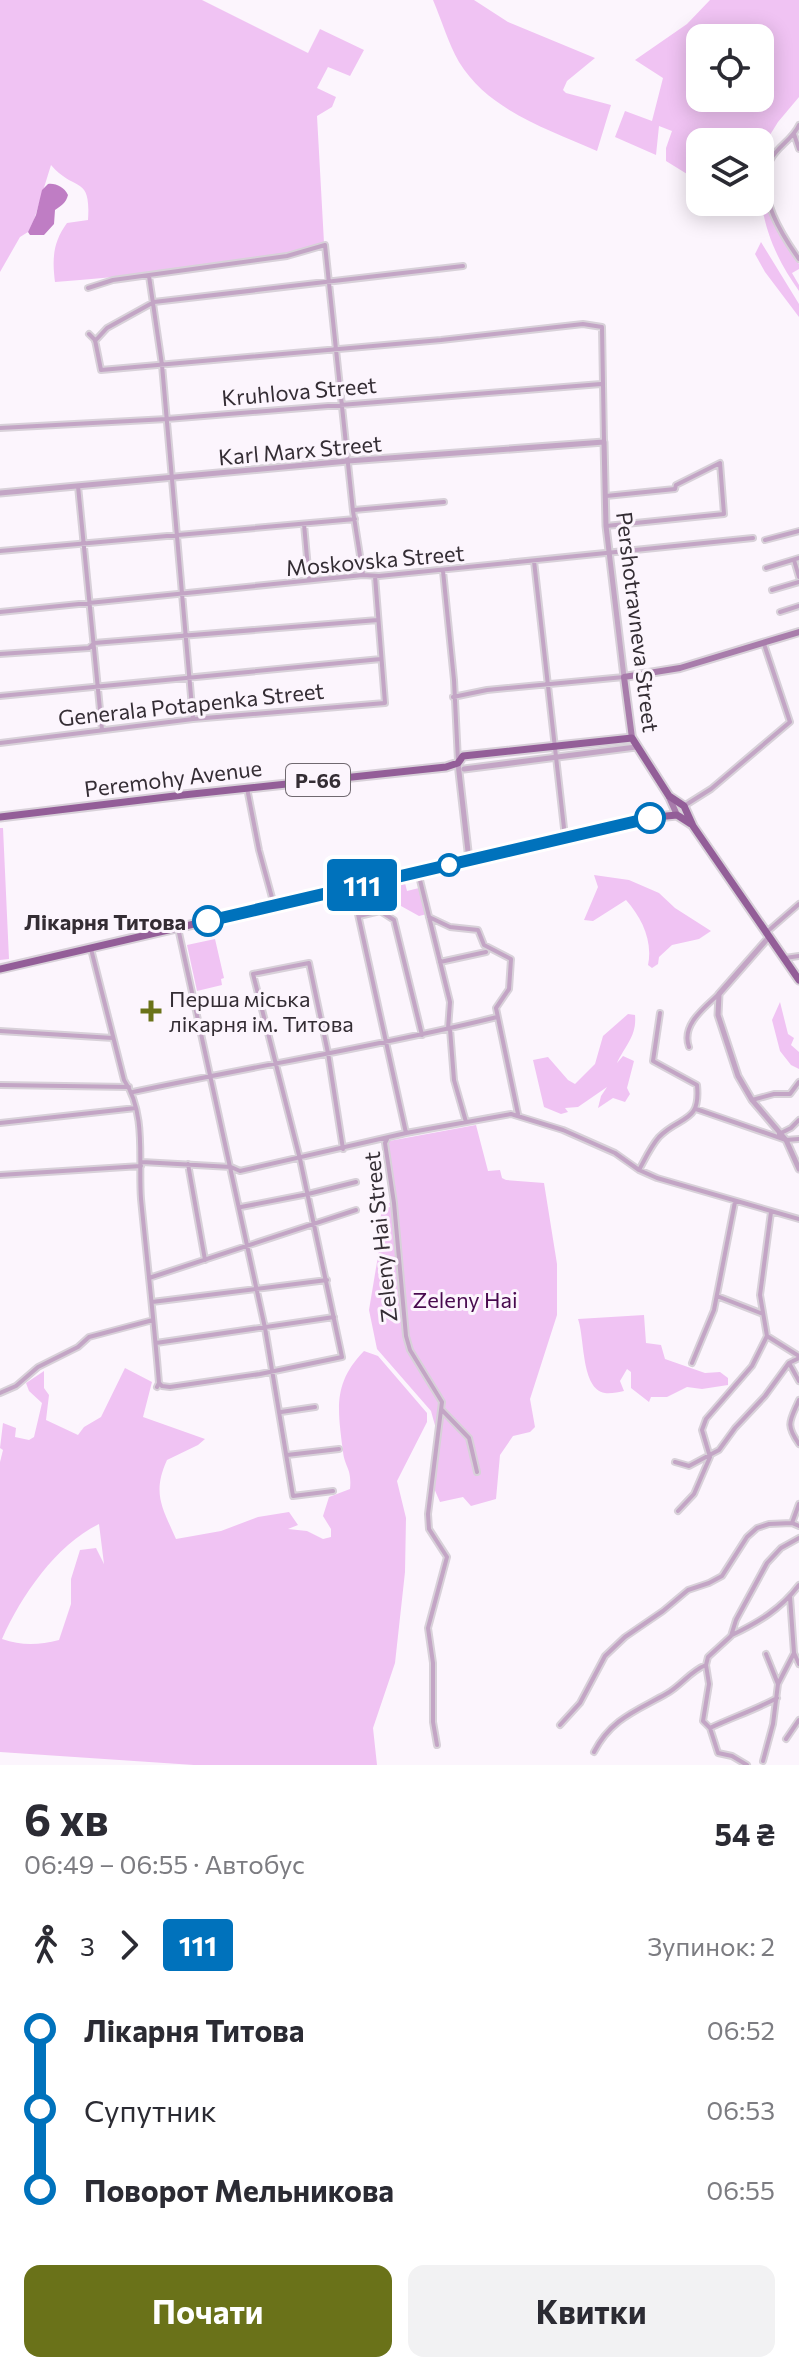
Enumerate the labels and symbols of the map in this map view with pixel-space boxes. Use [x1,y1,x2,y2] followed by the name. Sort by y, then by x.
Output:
[220,371,378,411] street label: Kruhlova Street
[217,429,383,471] street label: Karl Marx Street
[611,510,665,734] street label: Pershotravneva Street
[285,539,465,581] street label: Moskovska Street
[57,677,325,731] street label: Generala Potapenka Street
[83,754,263,802] street label: Peremohy Avenue
[286,764,350,796] road number: Р-66
[635,803,665,833] unlabelled marker
[438,854,460,876] unlabelled marker
[316,859,408,911] line badge: 111
[193,906,223,936] marker: Лікарня Титова
[24,908,186,935] place label: Лікарня Титова
[169,985,354,1037] place label: Перша міська лікарня ім. Титова
[140,1000,162,1022] marker: Перша міська лікарня ім. Титова
[358,1150,402,1324] street label: Zeleny Hai Street
[412,1286,518,1313] park label: Zeleny Hai

